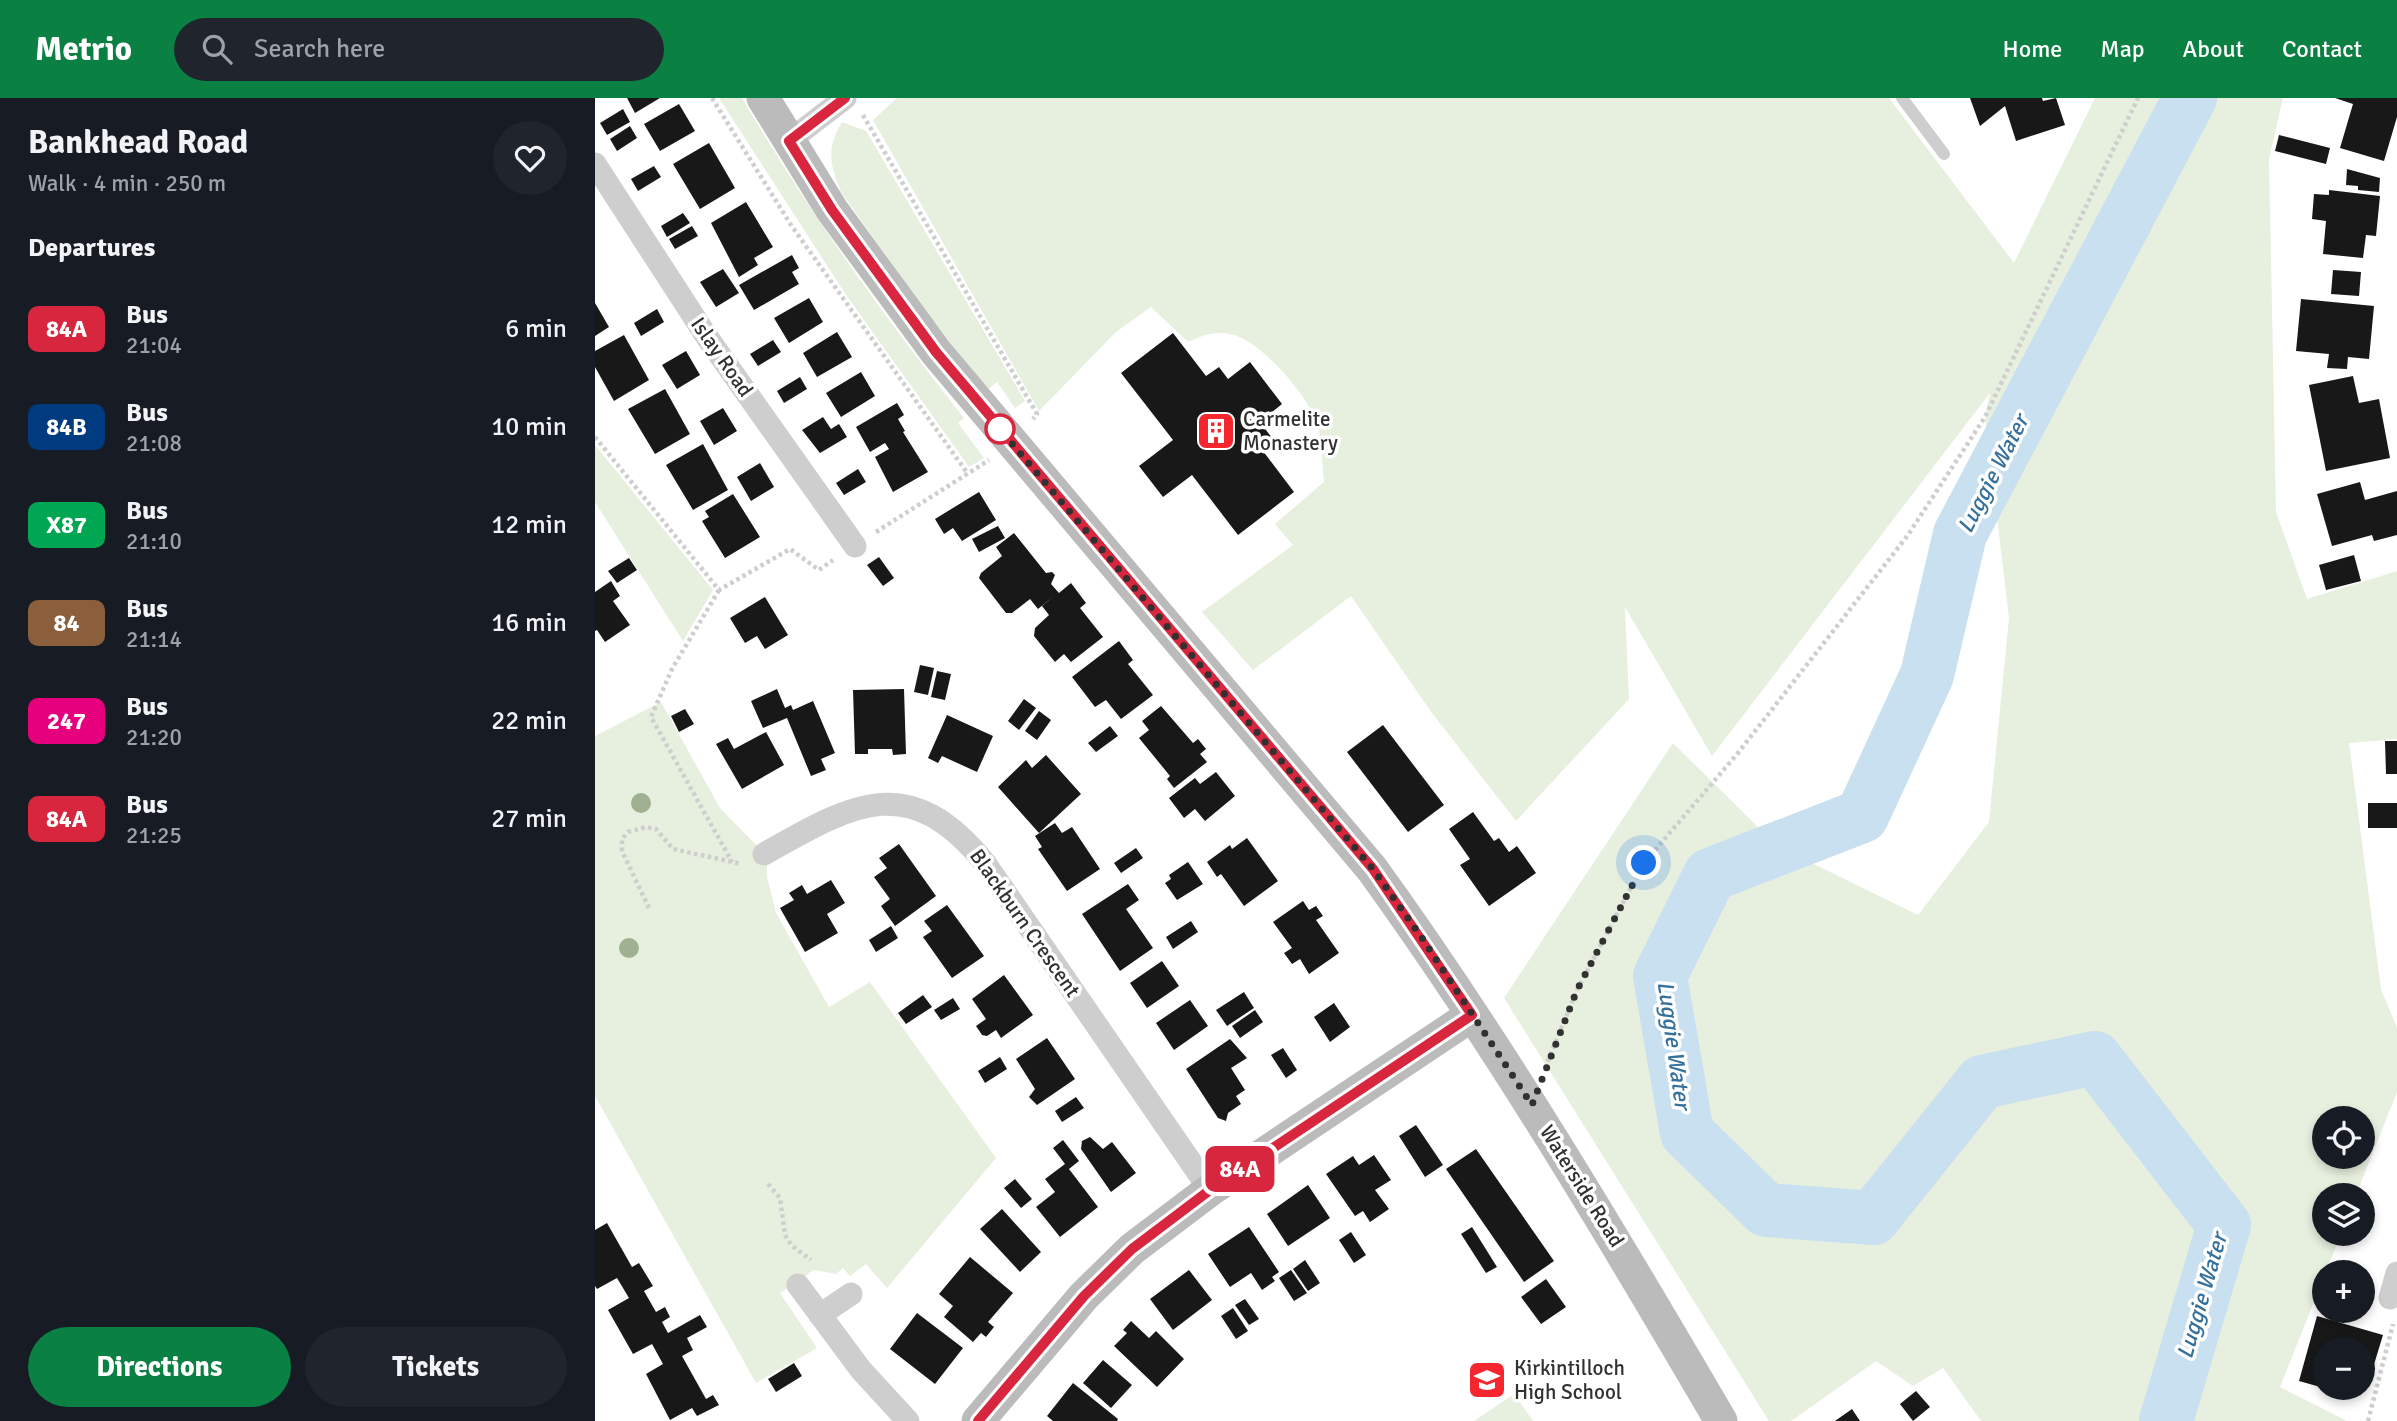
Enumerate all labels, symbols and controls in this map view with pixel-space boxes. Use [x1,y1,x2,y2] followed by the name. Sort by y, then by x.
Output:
[174,18,664,81] search box
[35,29,132,70] text: Metrio
[198,30,236,68] icon: search
[254,33,385,65] text: Search here
[2002,34,2062,64] text: Home
[2100,34,2145,64] text: Map
[2183,34,2244,64] text: About
[2282,34,2362,64] text: Contact
[493,121,567,195] button: heart
[28,122,248,163] text: Bankhead Road
[28,169,226,198] text: Walk · 4 min · 250 m
[28,232,155,264] text: Departures
[126,299,168,331] text: Bus
[685,312,759,402] street label: Islay Road
[505,313,567,345] text: 6 min
[46,314,87,344] text: 84A
[126,331,182,360] text: 21:04
[126,397,168,429] text: Bus
[1243,406,1338,456] place label: Carmelite Monastery
[1951,407,2037,538] water label: Luggie Water
[1195,410,1237,452] building icon: Carmelite Monastery
[491,411,567,443] text: 10 min
[46,412,87,442] text: 84B
[985,414,1015,444] unlabelled marker
[126,429,182,458] text: 21:08
[126,495,168,527] text: Bus
[491,509,567,541] text: 12 min
[46,510,87,540] text: X87
[126,527,182,556] text: 21:10
[126,593,168,625] text: Bus
[491,607,567,639] text: 16 min
[54,608,79,638] text: 84
[126,625,182,654] text: 21:14
[126,691,168,723] text: Bus
[491,705,567,737] text: 22 min
[47,706,86,736] text: 247
[126,723,182,752] text: 21:20
[126,789,168,821] text: Bus
[491,803,567,835] text: 27 min
[46,804,87,834] text: 84A
[126,821,182,850] text: 21:25
[964,844,1086,1002] street label: Blackburn Crescent
[1626,845,1661,880] your location
[1651,979,1698,1114] water label: Luggie Water
[2312,1106,2375,1400] map controls
[2312,1106,2375,1169] button: locate
[1534,1120,1630,1252] street label: Waterside Road
[1200,1146,1280,1192] line badge: 84A
[1219,1154,1261,1184] text: 84A
[2312,1183,2375,1246] button: layers
[2170,1227,2235,1362] water label: Luggie Water
[2312,1260,2375,1323] button: +
[28,1327,291,1407] button: Directions
[305,1327,567,1407] button: Tickets
[2312,1337,2375,1400] button: −
[1514,1355,1625,1405] place label: Kirkintilloch High School
[1466,1359,1508,1401] school or university icon: Kirkintilloch High School

